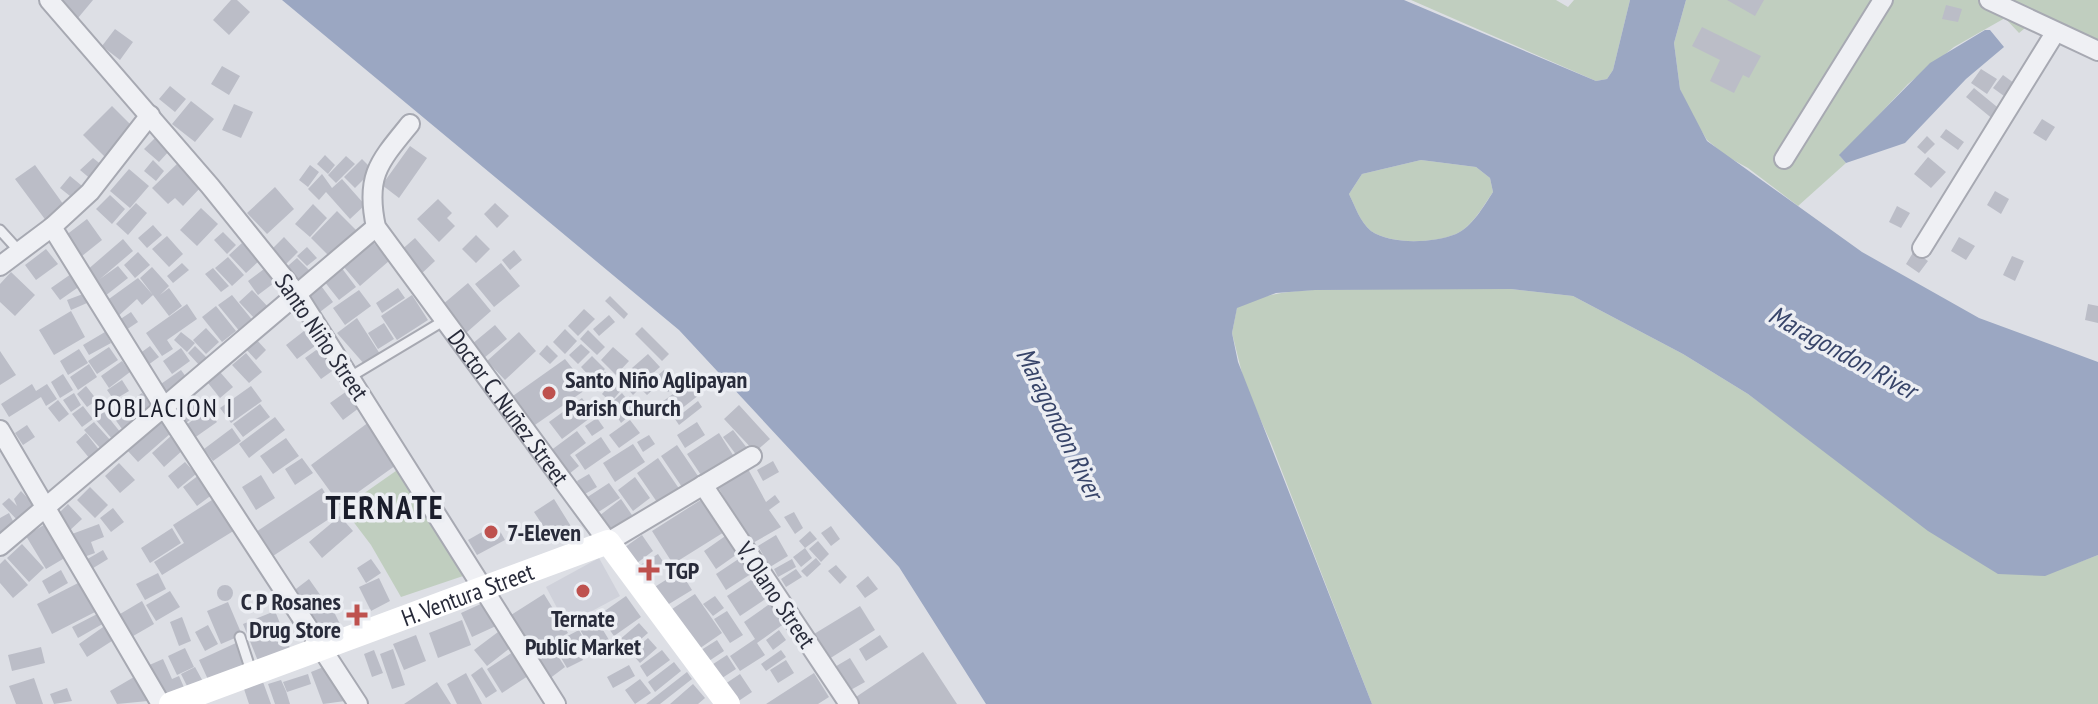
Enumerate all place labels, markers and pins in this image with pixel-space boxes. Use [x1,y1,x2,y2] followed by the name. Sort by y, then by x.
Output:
[565,364,747,423] place label: Santo Niño Aglipayan Parish Church
[540,384,558,402] marker: Santo Niño Aglipayan Parish Church
[507,517,581,548] place label: 7-Eleven
[482,523,500,541] marker: 7-Eleven
[665,555,700,586] place label: TGP
[640,561,658,579] marker: TGP
[574,582,592,600] marker: Ternate Public Market
[241,586,341,645] place label: C P Rosanes Drug Store
[525,603,641,662] place label: Ternate Public Market
[348,606,366,624] marker: C P Rosanes Drug Store

